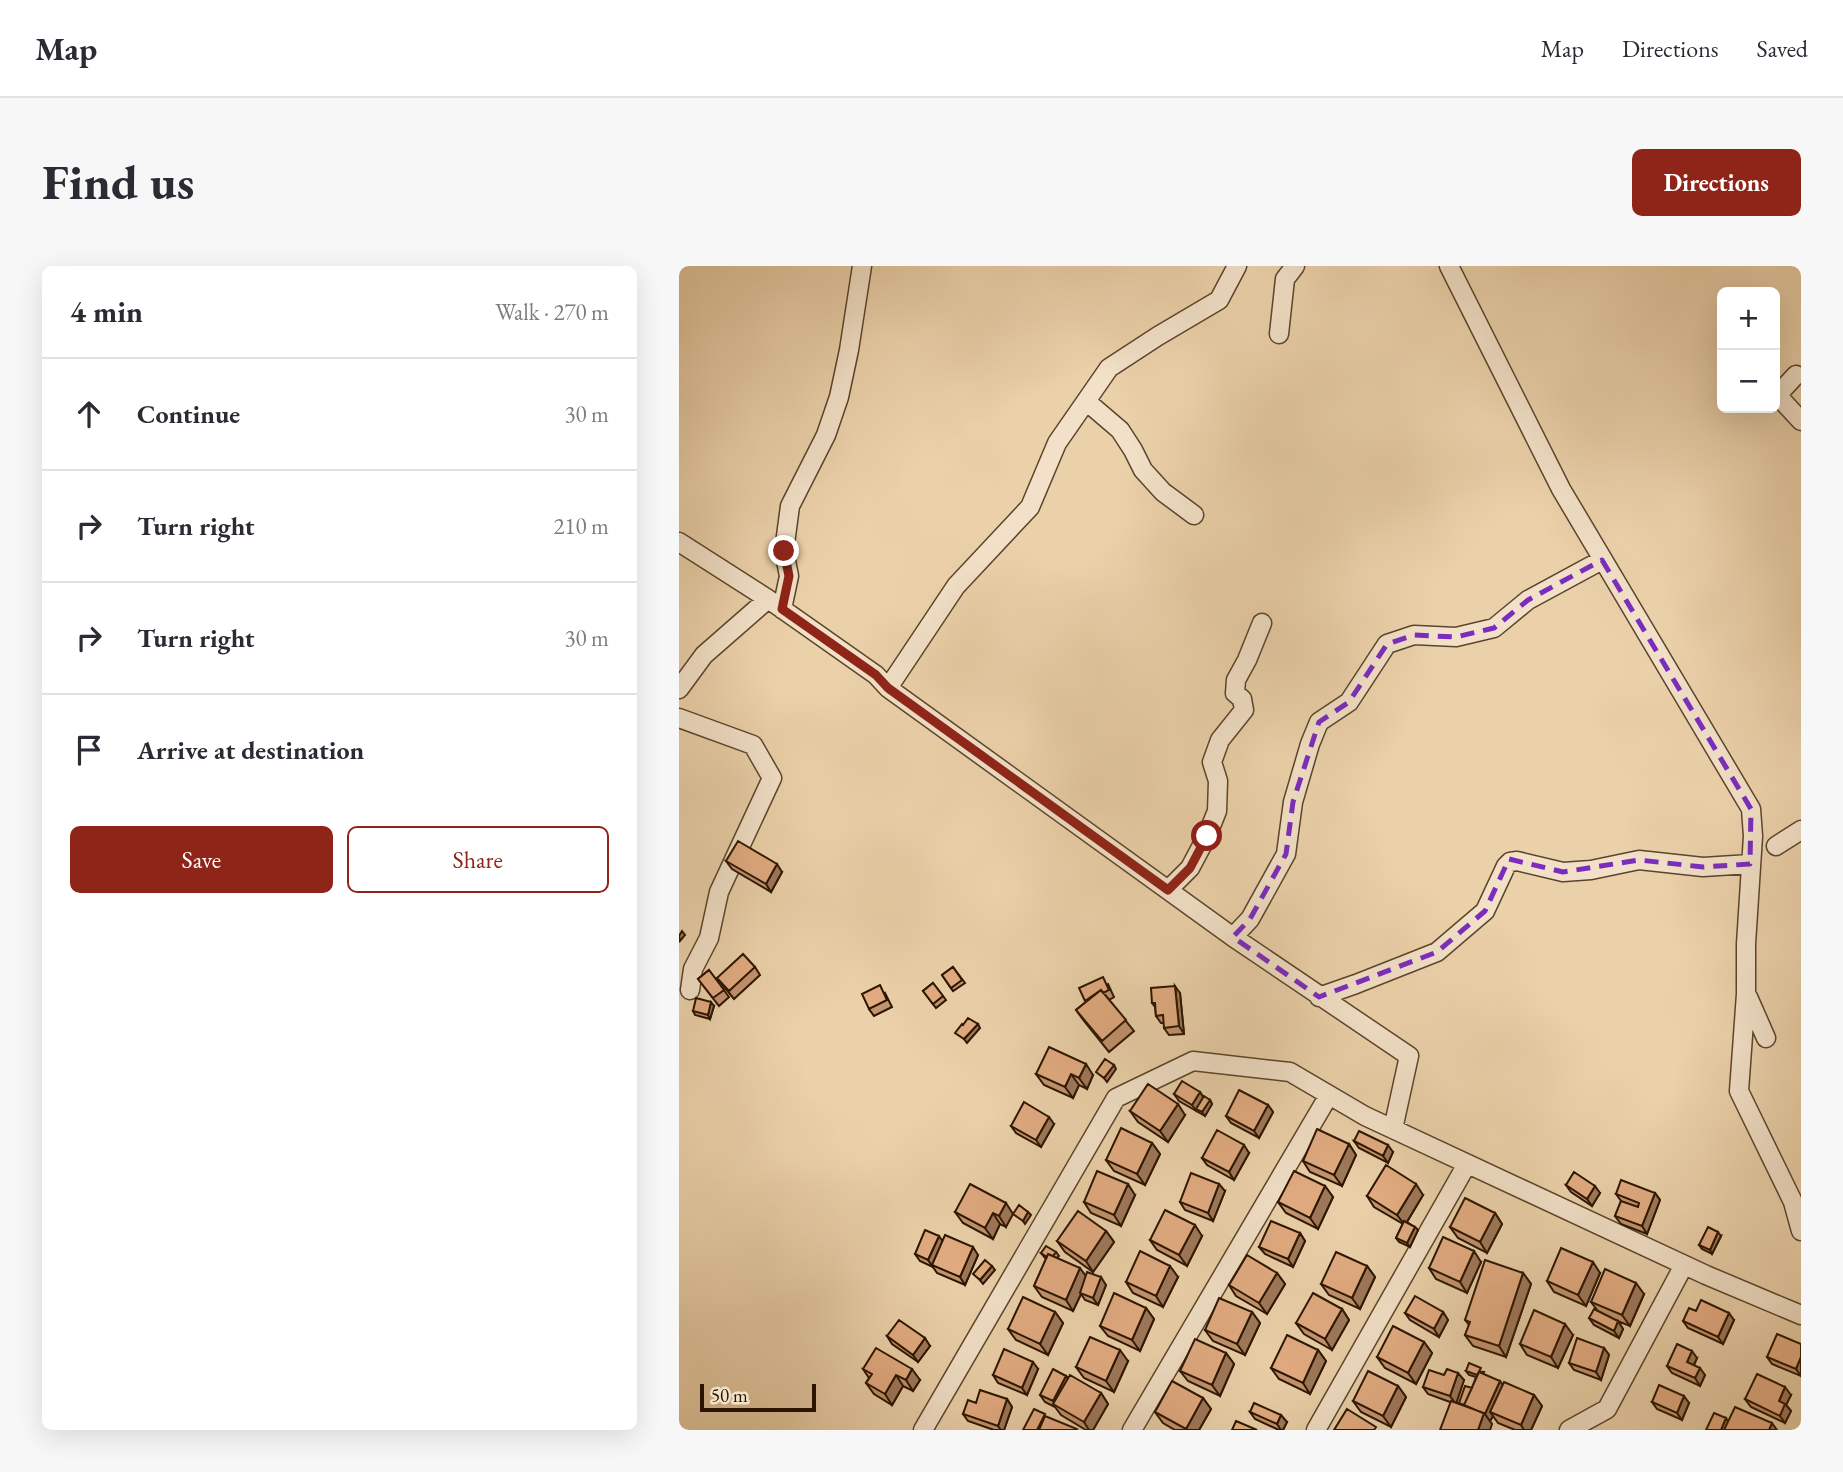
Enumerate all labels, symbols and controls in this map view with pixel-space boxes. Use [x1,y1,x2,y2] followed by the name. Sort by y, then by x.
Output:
[35,27,97,70] text: Map
[1541,33,1584,64] text: Map
[1622,33,1719,64] text: Directions
[1757,33,1808,64] text: Saved
[1632,149,1801,216] button: Directions
[42,150,194,214] text: Find us
[1717,287,1780,413] map controls
[1717,287,1780,350] button: +
[70,292,143,331] text: 4 min
[495,297,609,327] text: Walk · 270 m
[1717,350,1780,413] button: −
[70,395,108,433] icon: ahead
[137,397,240,431] text: Continue
[564,399,609,429] text: 30 m
[70,507,108,545] icon: right
[137,509,255,543] text: Turn right
[553,511,609,541] text: 210 m
[768,535,799,566] route end
[70,619,108,657] icon: right
[137,621,255,655] text: Turn right
[564,623,609,653] text: 30 m
[70,731,108,769] icon: arrive
[137,733,364,767] text: Arrive at destination
[1191,820,1222,851] route start
[70,826,333,893] button: Save
[347,826,609,893] button: Share
[700,1381,815,1413] scale bar
[711,1383,748,1408] text: 50 m

